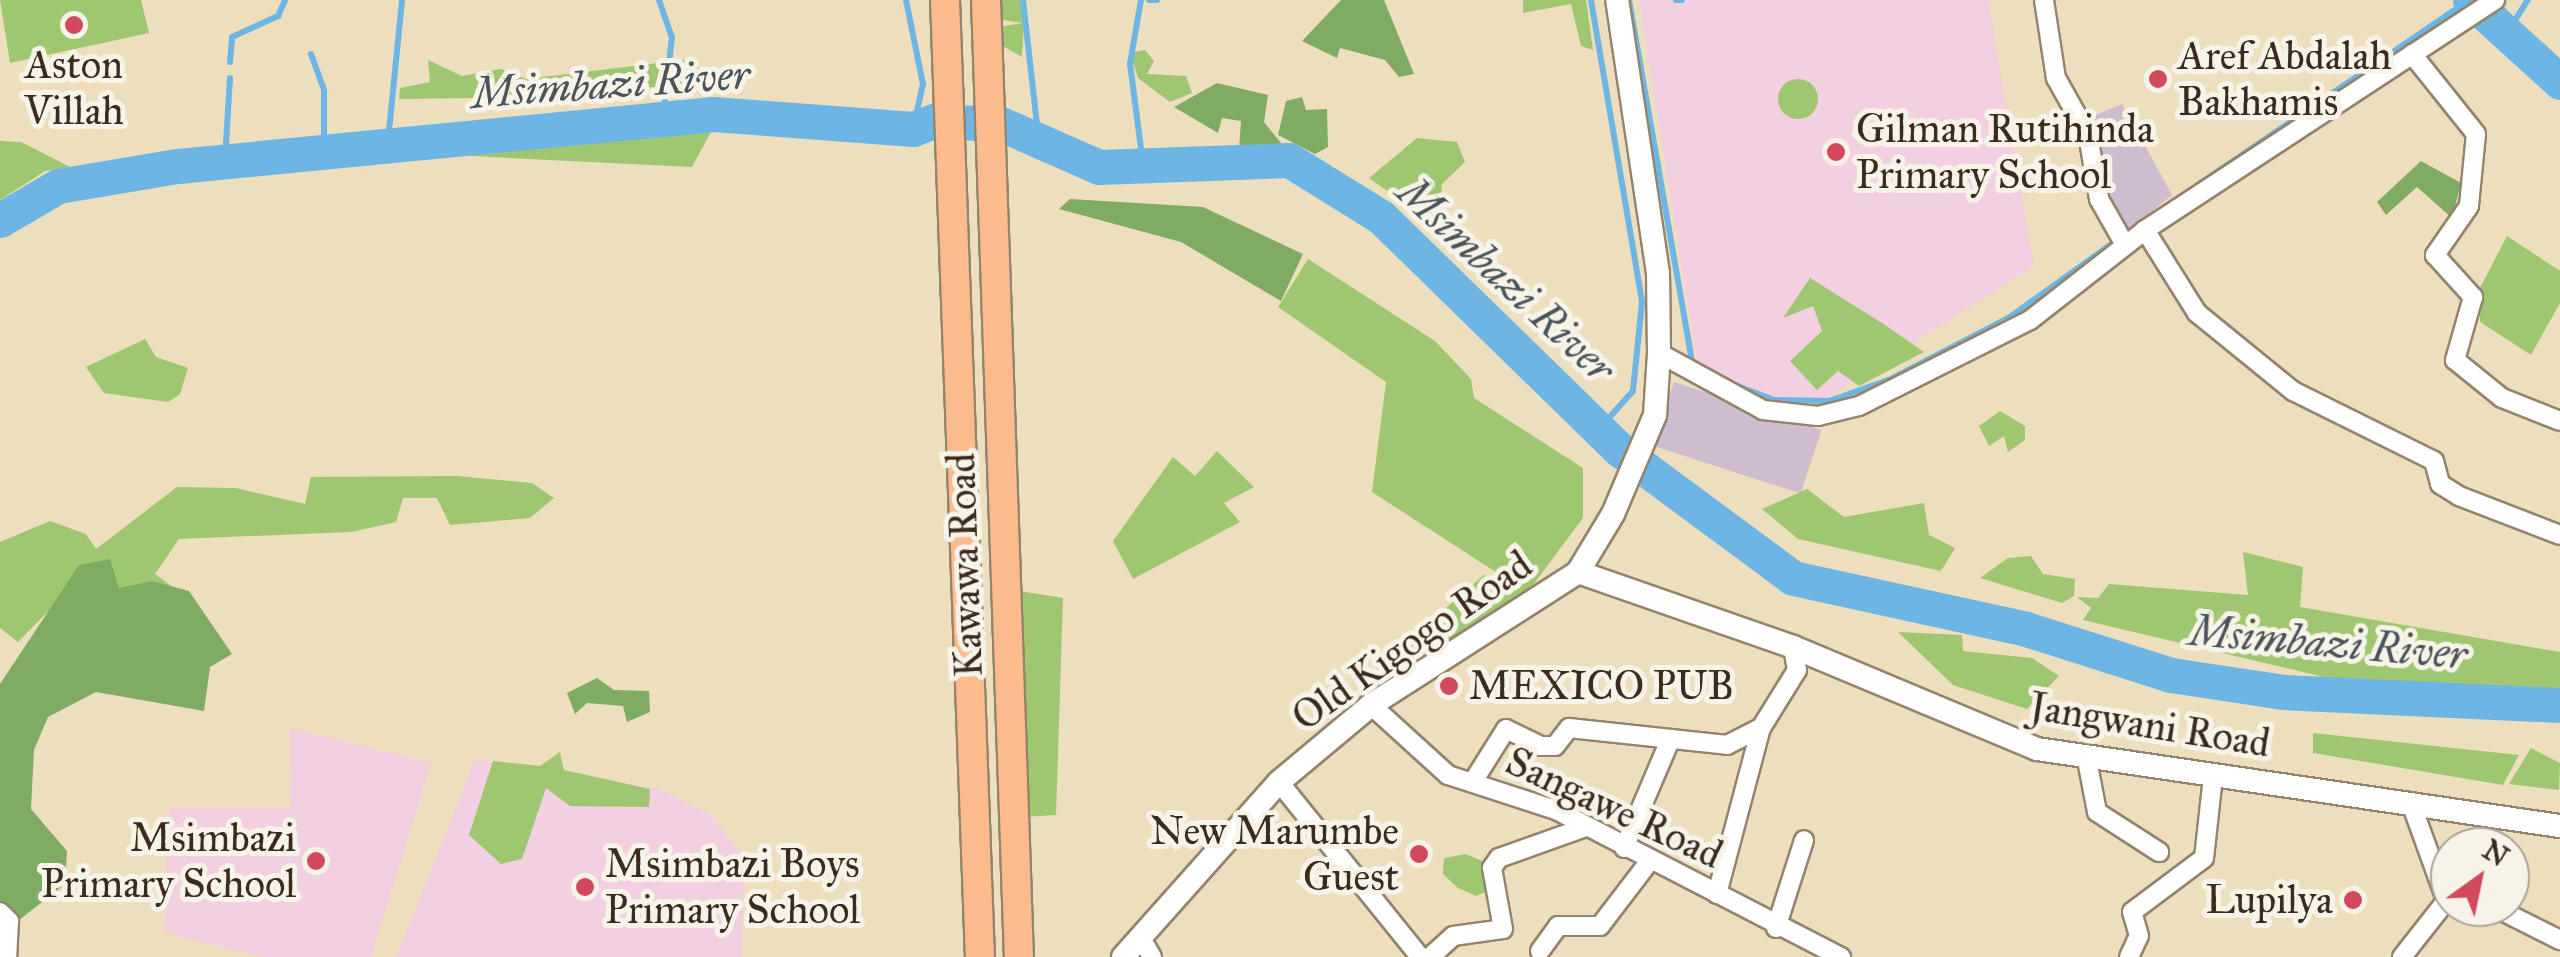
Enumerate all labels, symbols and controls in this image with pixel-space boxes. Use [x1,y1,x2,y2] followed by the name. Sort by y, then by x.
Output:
[63,14,85,36] marker: Aston Villah
[2178,32,2392,126] place label: Aref Abdalah Bakhamis
[24,41,124,135] place label: Aston Villah
[470,49,752,119] water label: Msimbazi River
[2147,68,2169,90] marker: Aref Abdalah Bakhamis
[1856,105,2154,199] place label: Gilman Rutihinda Primary School
[1825,141,1847,163] marker: Gilman Rutihinda Primary School
[1387,167,1625,393] water label: Msimbazi River
[937,452,993,678] street label: Kawawa Road
[1283,541,1541,741] street label: Old Kigogo Road
[2187,606,2469,680] water label: Msimbazi River
[1469,662,1734,710] place label: MEXICO PUB
[1438,675,1460,697] marker: MEXICO PUB
[2027,682,2273,768] street label: Jangwani Road
[1498,737,1730,879] street label: Sangawe Road
[1150,807,1399,901] place label: New Marumbe Guest
[41,814,296,908] place label: Msimbazi Primary School
[2430,827,2530,927] north arrow
[2476,832,2515,874] text: N
[605,840,860,934] place label: Msimbazi Boys Primary School
[1408,843,1430,865] marker: New Marumbe Guest
[305,850,327,872] marker: Msimbazi Primary School
[574,876,596,898] marker: Msimbazi Boys Primary School
[2205,876,2333,924] place label: Lupilya
[2342,889,2364,911] marker: Lupilya

